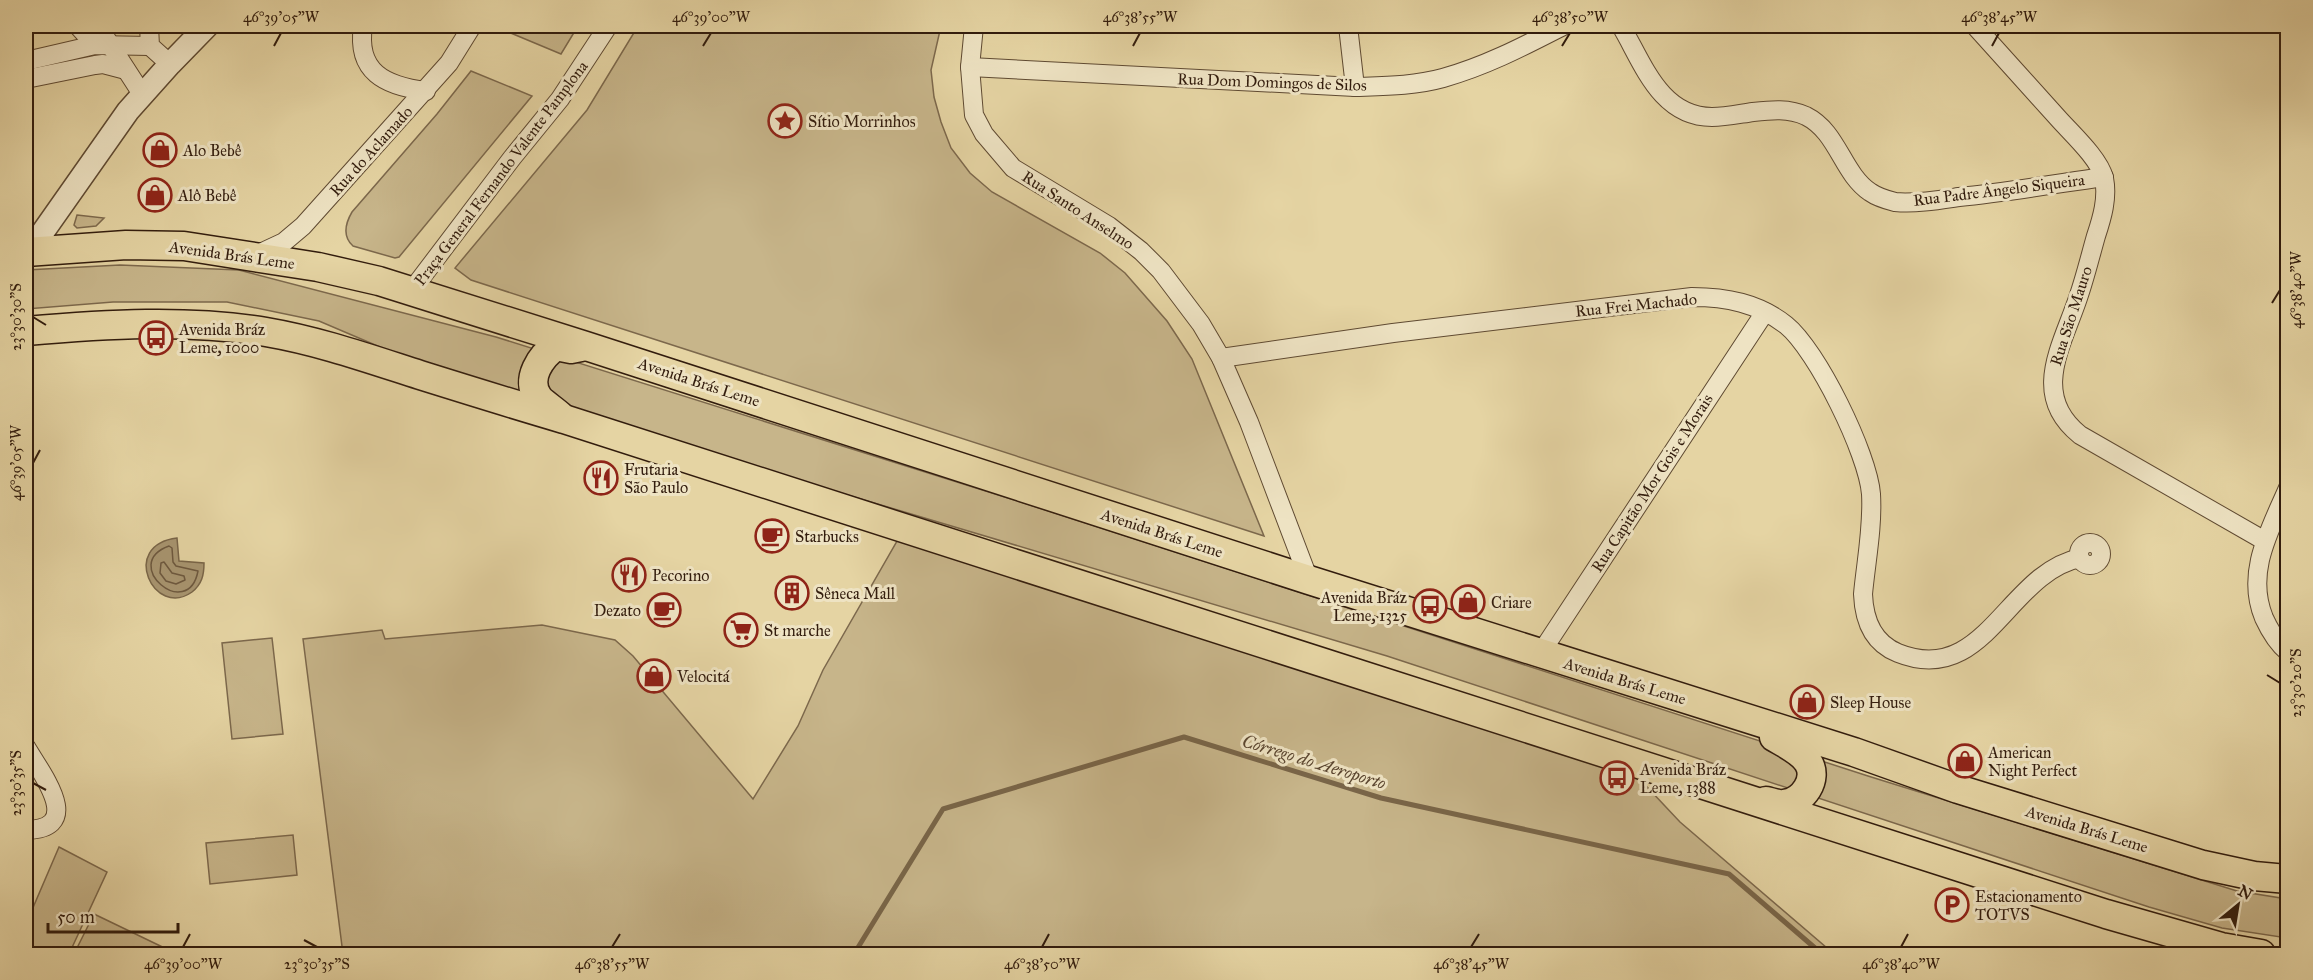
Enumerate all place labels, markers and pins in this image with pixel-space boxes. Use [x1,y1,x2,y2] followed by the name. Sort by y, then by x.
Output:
[767,103,803,139] place icon: Sítio Morrinhos
[808,112,916,131] place label: Sítio Morrinhos
[142,132,178,168] shop icon: Alo Bebê
[182,141,242,160] place label: Alo Bebê
[137,177,173,213] shop icon: Alô Bebê
[177,186,237,205] place label: Alô Bebê
[138,320,174,356] bus stop icon: Avenida Bráz Leme, 1000
[178,320,266,357] place label: Avenida Bráz Leme, 1000
[583,460,619,496] restaurant icon: Frutaria São Paulo
[624,460,688,497] place label: Frutaria São Paulo
[754,518,790,554] cafe icon: Starbucks
[795,527,859,546] place label: Starbucks
[611,557,647,593] restaurant icon: Pecorino
[652,566,710,585] place label: Pecorino
[774,575,810,611] building icon: Sêneca Mall
[815,584,896,603] place label: Sêneca Mall
[1450,584,1486,620] shop icon: Criare
[1320,588,1408,625] place label: Avenida Bráz Leme, 1325
[1412,588,1448,624] bus stop icon: Avenida Bráz Leme, 1325
[646,592,682,628] cafe icon: Dezato
[1491,593,1532,612] place label: Criare
[594,601,641,620] place label: Dezato
[723,612,759,648] supermarket icon: St marche
[764,621,831,640] place label: St marche
[636,658,672,694] shop icon: Velocitá
[676,667,730,686] place label: Velocitá
[1789,684,1825,720] shop icon: Sleep House
[1830,693,1911,712] place label: Sleep House
[1947,743,1983,779] shop icon: American Night Perfect
[1987,743,2077,781] place label: American Night Perfect
[1599,760,1635,796] bus stop icon: Avenida Bráz Leme, 1388
[1639,760,1727,797] place label: Avenida Bráz Leme, 1388
[1934,887,1970,923] parking icon: Estacionamento TOTVS
[1975,887,2082,924] place label: Estacionamento TOTVS

